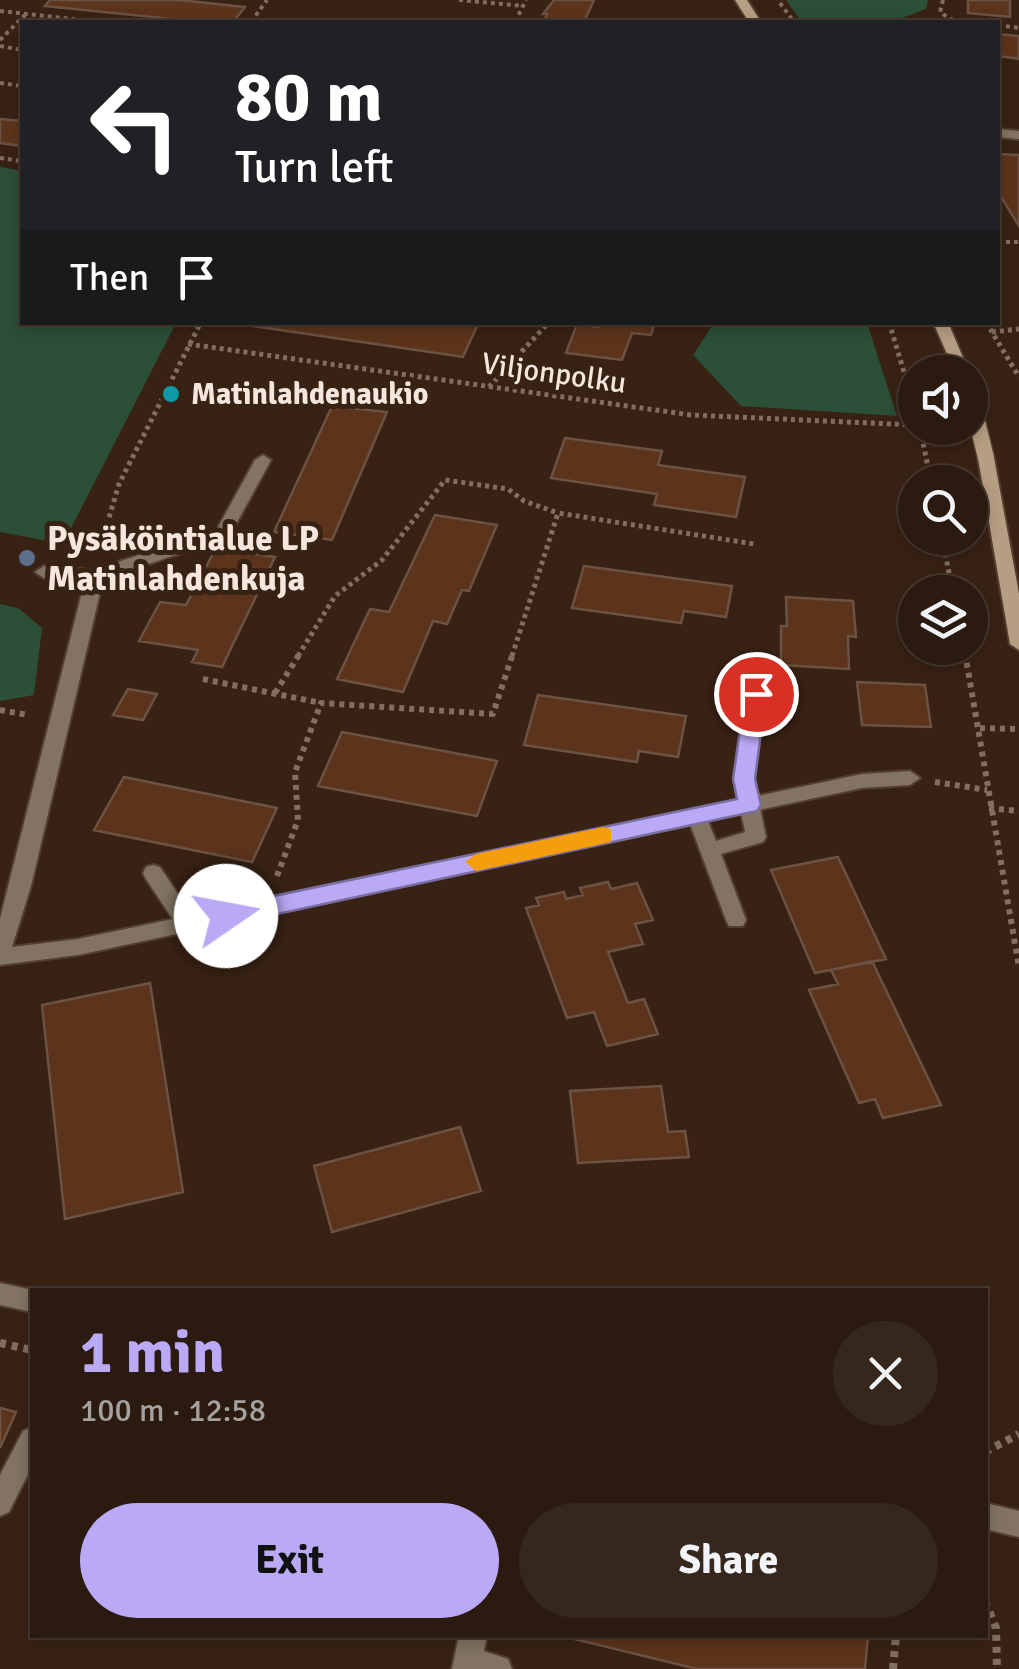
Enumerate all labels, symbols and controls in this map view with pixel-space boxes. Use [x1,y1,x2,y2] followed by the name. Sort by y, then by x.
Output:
[235,54,383,140] text: 80 m
[70,60,200,190] icon: left
[235,140,394,195] text: Turn left
[169,250,224,305] icon: arrive
[70,254,149,301] text: Then
[479,345,629,402] street label: Viljonpolku
[898,355,988,665] map controls
[898,355,988,445] button: sound
[191,376,428,413] place label: Matinlahdenaukio
[160,383,182,405] marker: Matinlahdenaukio
[898,465,988,555] button: search
[47,517,319,600] place label: Pysäköintialue LP Matinlahdenkuja
[16,547,38,569] marker: Pysäköintialue LP Matinlahdenkuja
[898,575,988,665] button: layers
[714,652,799,737] pin
[729,667,784,722] icon: arrive
[174,864,278,968] position arrow
[80,1316,225,1390] text: 1 min
[833,1321,938,1426] button: close
[80,1391,266,1430] text: 100 m · 12:58
[80,1503,499,1618] button: Exit
[519,1503,938,1618] button: Share

